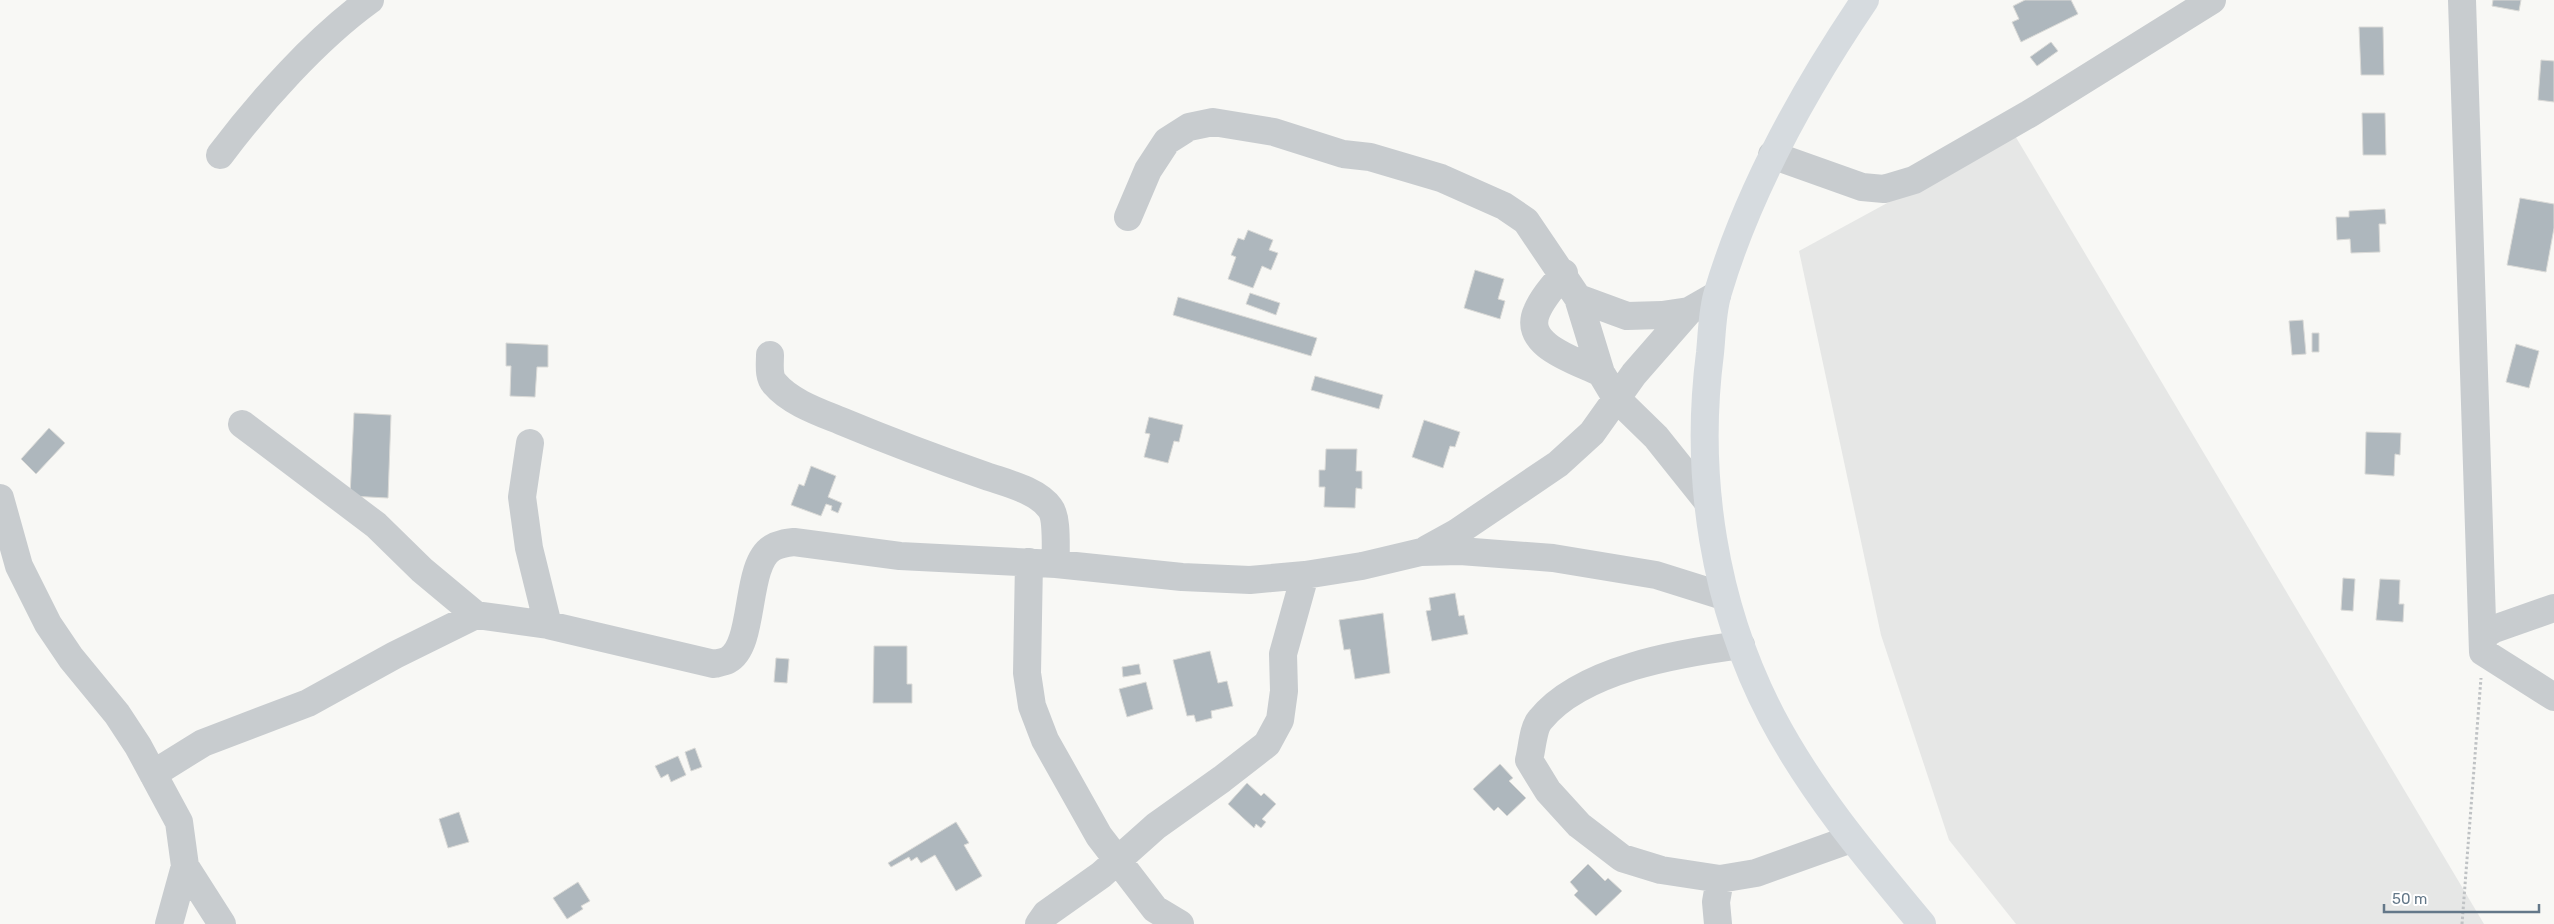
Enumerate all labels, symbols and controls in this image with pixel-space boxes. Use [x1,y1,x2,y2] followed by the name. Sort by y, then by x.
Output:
[2384,882,2539,914] scale bar
[2392,890,2427,908] text: 50 m

